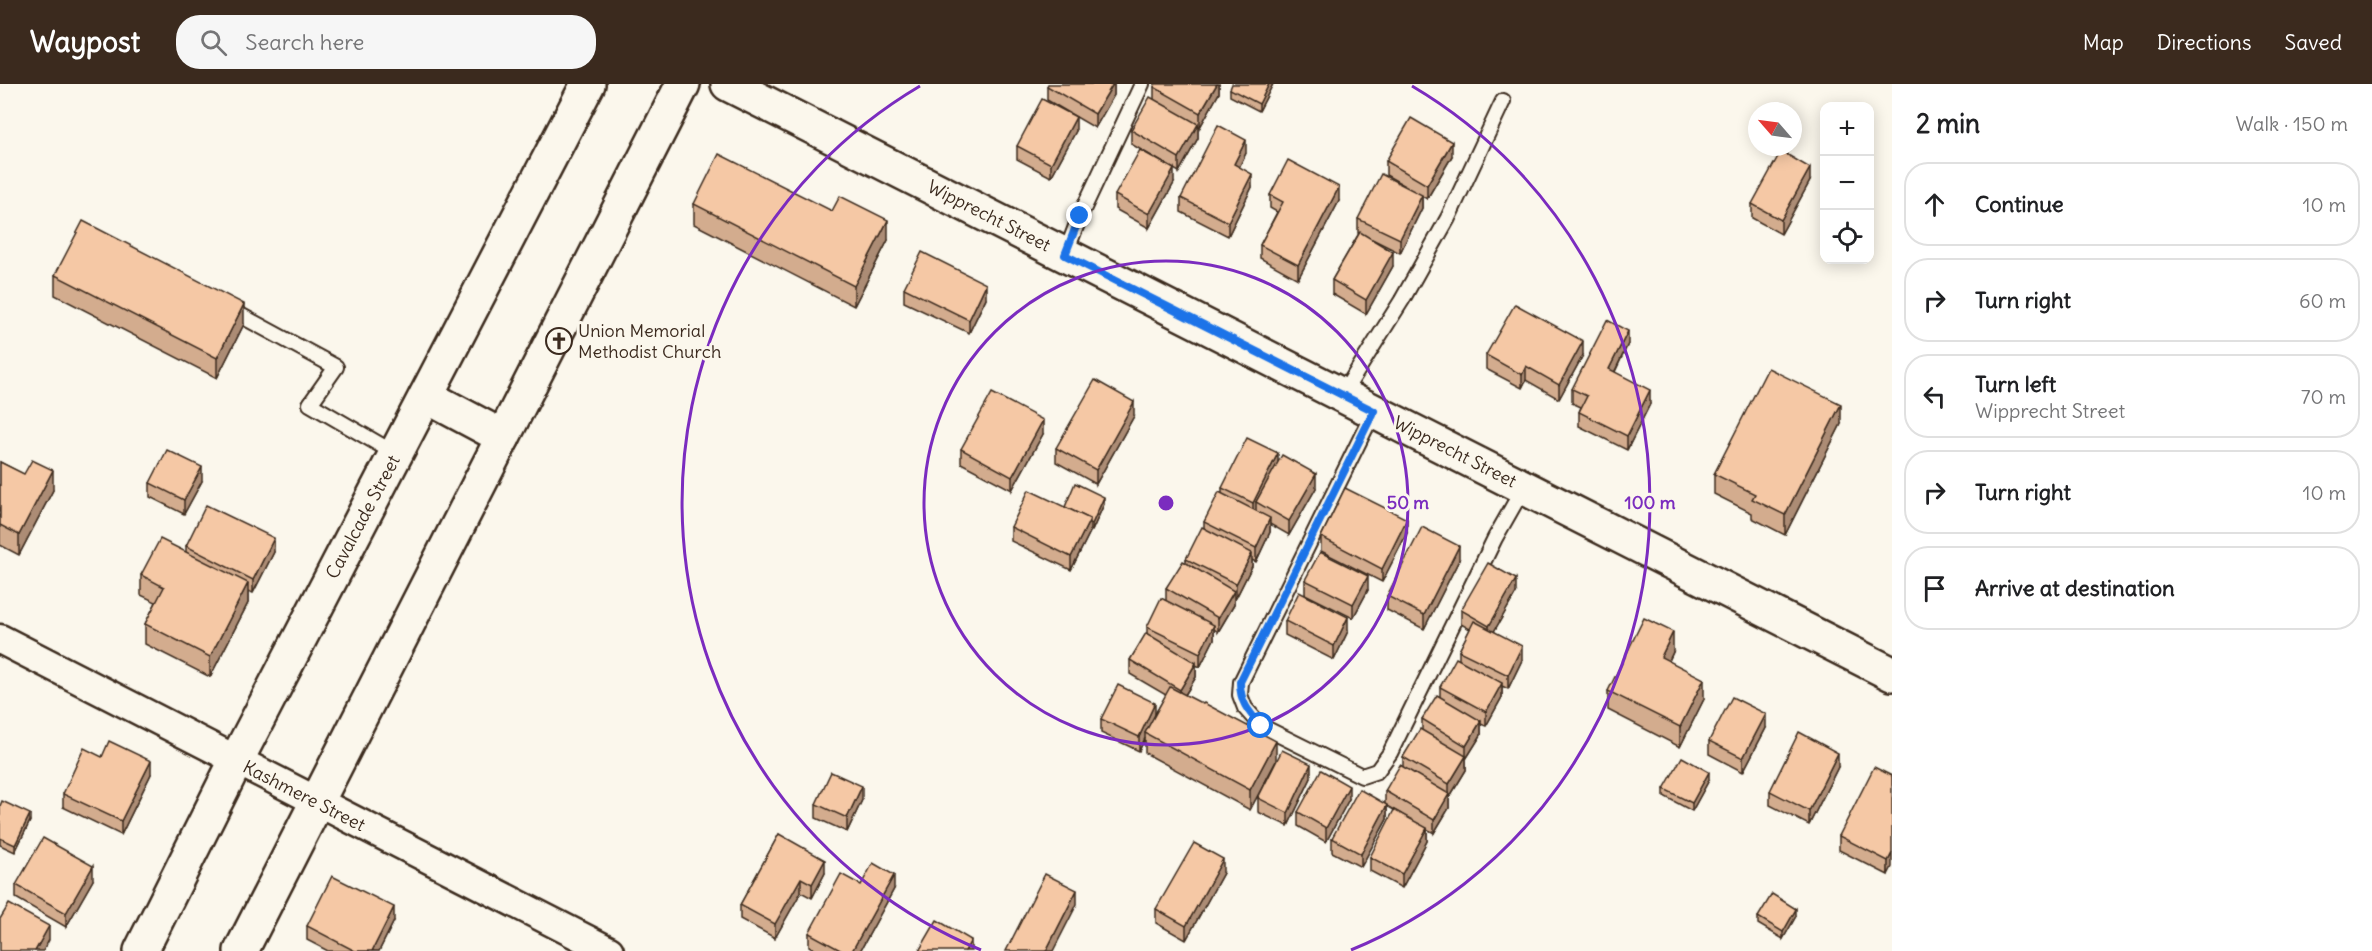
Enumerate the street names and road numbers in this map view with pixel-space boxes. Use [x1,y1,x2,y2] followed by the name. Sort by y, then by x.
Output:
[924,175,1055,256] street label: Wipprecht Street
[1390,411,1521,492] street label: Wipprecht Street
[320,451,405,583] street label: Cavalcade Street
[239,755,369,836] street label: Kashmere Street

